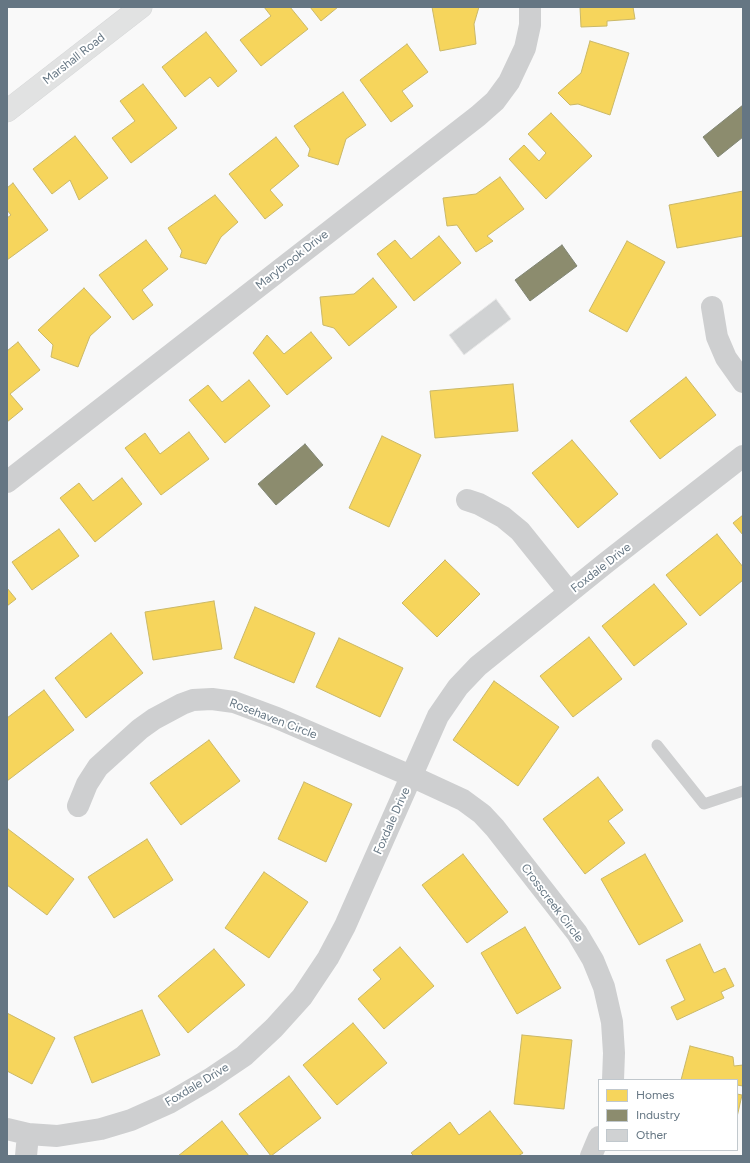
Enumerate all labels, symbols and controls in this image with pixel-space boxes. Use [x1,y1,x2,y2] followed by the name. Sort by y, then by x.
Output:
[40,30,108,88] street label: Marshall Road
[253,227,331,293] street label: Marybrook Drive
[568,540,634,596] street label: Foxdale Drive
[227,696,319,742] street label: Rosehaven Circle
[371,785,413,857] street label: Foxdale Drive
[518,861,586,945] street label: Crosscreek Circle
[162,1060,232,1110] street label: Foxdale Drive
[598,1079,738,1151] legend
[636,1088,674,1102] text: Homes
[636,1108,680,1122] text: Industry
[636,1128,667,1142] text: Other

